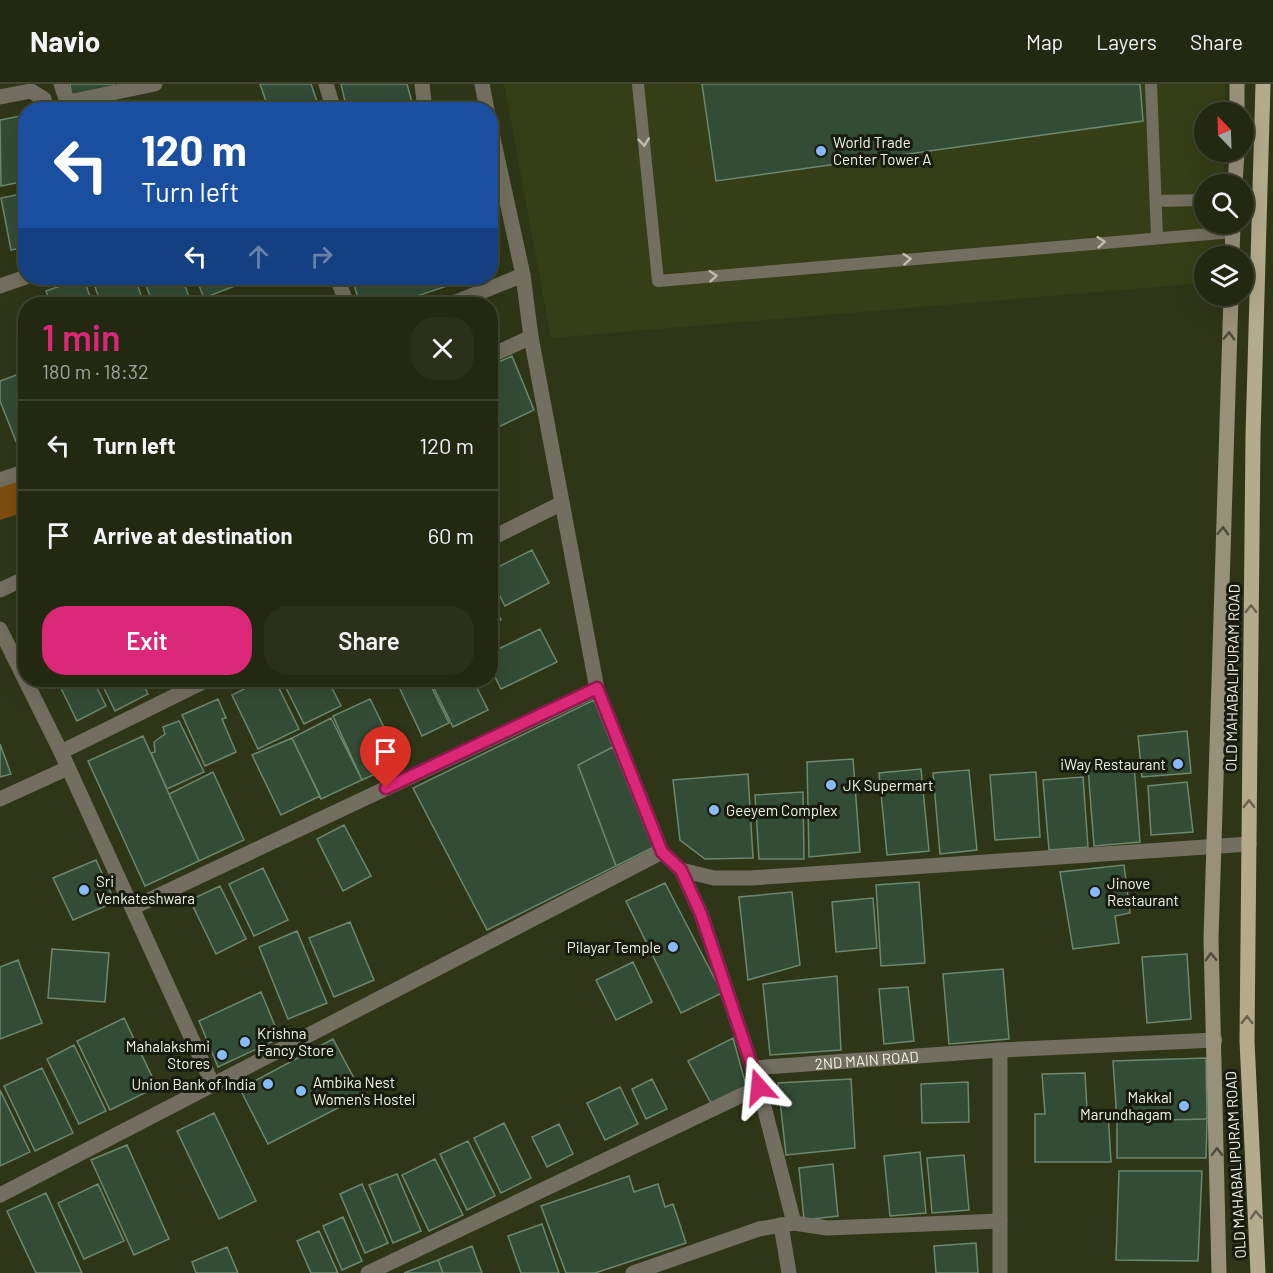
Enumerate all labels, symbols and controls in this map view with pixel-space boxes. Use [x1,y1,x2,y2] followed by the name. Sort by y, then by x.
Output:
[30,24,100,58] text: Navio
[1026,29,1063,54] text: Map
[1096,29,1157,54] text: Layers
[1190,29,1243,54] text: Share
[1194,102,1254,162] north arrow
[1194,102,1254,306] map controls
[141,124,247,174] text: 120 m
[42,126,120,204] icon: left
[833,133,931,168] place label: World Trade Center Tower A
[637,138,650,147] one-way arrow
[814,144,828,158] marker: World Trade Center Tower A
[1194,174,1254,234] button: search
[141,175,239,207] text: Turn left
[1097,236,1106,249] one-way arrow
[179,240,212,273] icon: left
[242,240,275,273] icon: ahead
[305,240,338,273] icon: right
[1194,246,1254,306] button: layers
[903,253,912,266] one-way arrow
[708,270,717,283] one-way arrow
[42,315,121,358] text: 1 min
[411,317,474,380] button: close
[1223,331,1236,340] one-way arrow
[42,359,149,383] text: 180 m · 18:32
[42,429,75,462] icon: left
[93,432,176,458] text: Turn left
[419,432,474,458] text: 120 m
[42,519,75,552] icon: arrive
[93,522,292,548] text: Arrive at destination
[428,522,474,548] text: 60 m
[1217,526,1229,535] one-way arrow
[1221,584,1243,772] street label: OLD MAHABALIPURAM ROAD
[1245,604,1257,613] one-way arrow
[42,606,252,675] button: Exit
[264,606,474,675] button: Share
[360,726,411,788] pin
[369,735,402,768] icon: arrive
[1060,755,1166,773] place label: iWay Restaurant
[1171,757,1185,771] marker: iWay Restaurant
[843,776,933,794] place label: JK Supermart
[824,778,838,792] marker: JK Supermart
[1243,799,1255,808] one-way arrow
[726,801,837,819] place label: Geeyem Complex
[707,803,721,817] marker: Geeyem Complex
[96,872,195,907] place label: Sri Venkateshwara
[1107,874,1179,909] place label: Jinove Restaurant
[77,883,91,897] marker: Sri Venkateshwara
[1088,885,1102,899] marker: Jinove Restaurant
[567,938,661,956] place label: Pilayar Temple
[666,940,680,954] marker: Pilayar Temple
[1205,952,1218,961] one-way arrow
[1241,1015,1253,1024] one-way arrow
[257,1024,334,1059] place label: Krishna Fancy Store
[238,1035,252,1049] marker: Krishna Fancy Store
[126,1037,210,1072] place label: Mahalakshmi Stores
[814,1047,919,1072] street label: 2ND MAIN ROAD
[215,1048,229,1062] marker: Mahalakshmi Stores
[727,1055,791,1119] position arrow
[1221,1071,1249,1259] street label: OLD MAHABALIPURAM ROAD
[313,1073,415,1108] place label: Ambika Nest Women's Hostel
[132,1075,256,1093] place label: Union Bank of India
[261,1077,275,1091] marker: Union Bank of India
[294,1084,308,1098] marker: Ambika Nest Women's Hostel
[1080,1088,1172,1123] place label: Makkal Marundhagam
[1177,1099,1191,1113] marker: Makkal Marundhagam
[1211,1147,1223,1156] one-way arrow
[1249,1210,1262,1219] one-way arrow

